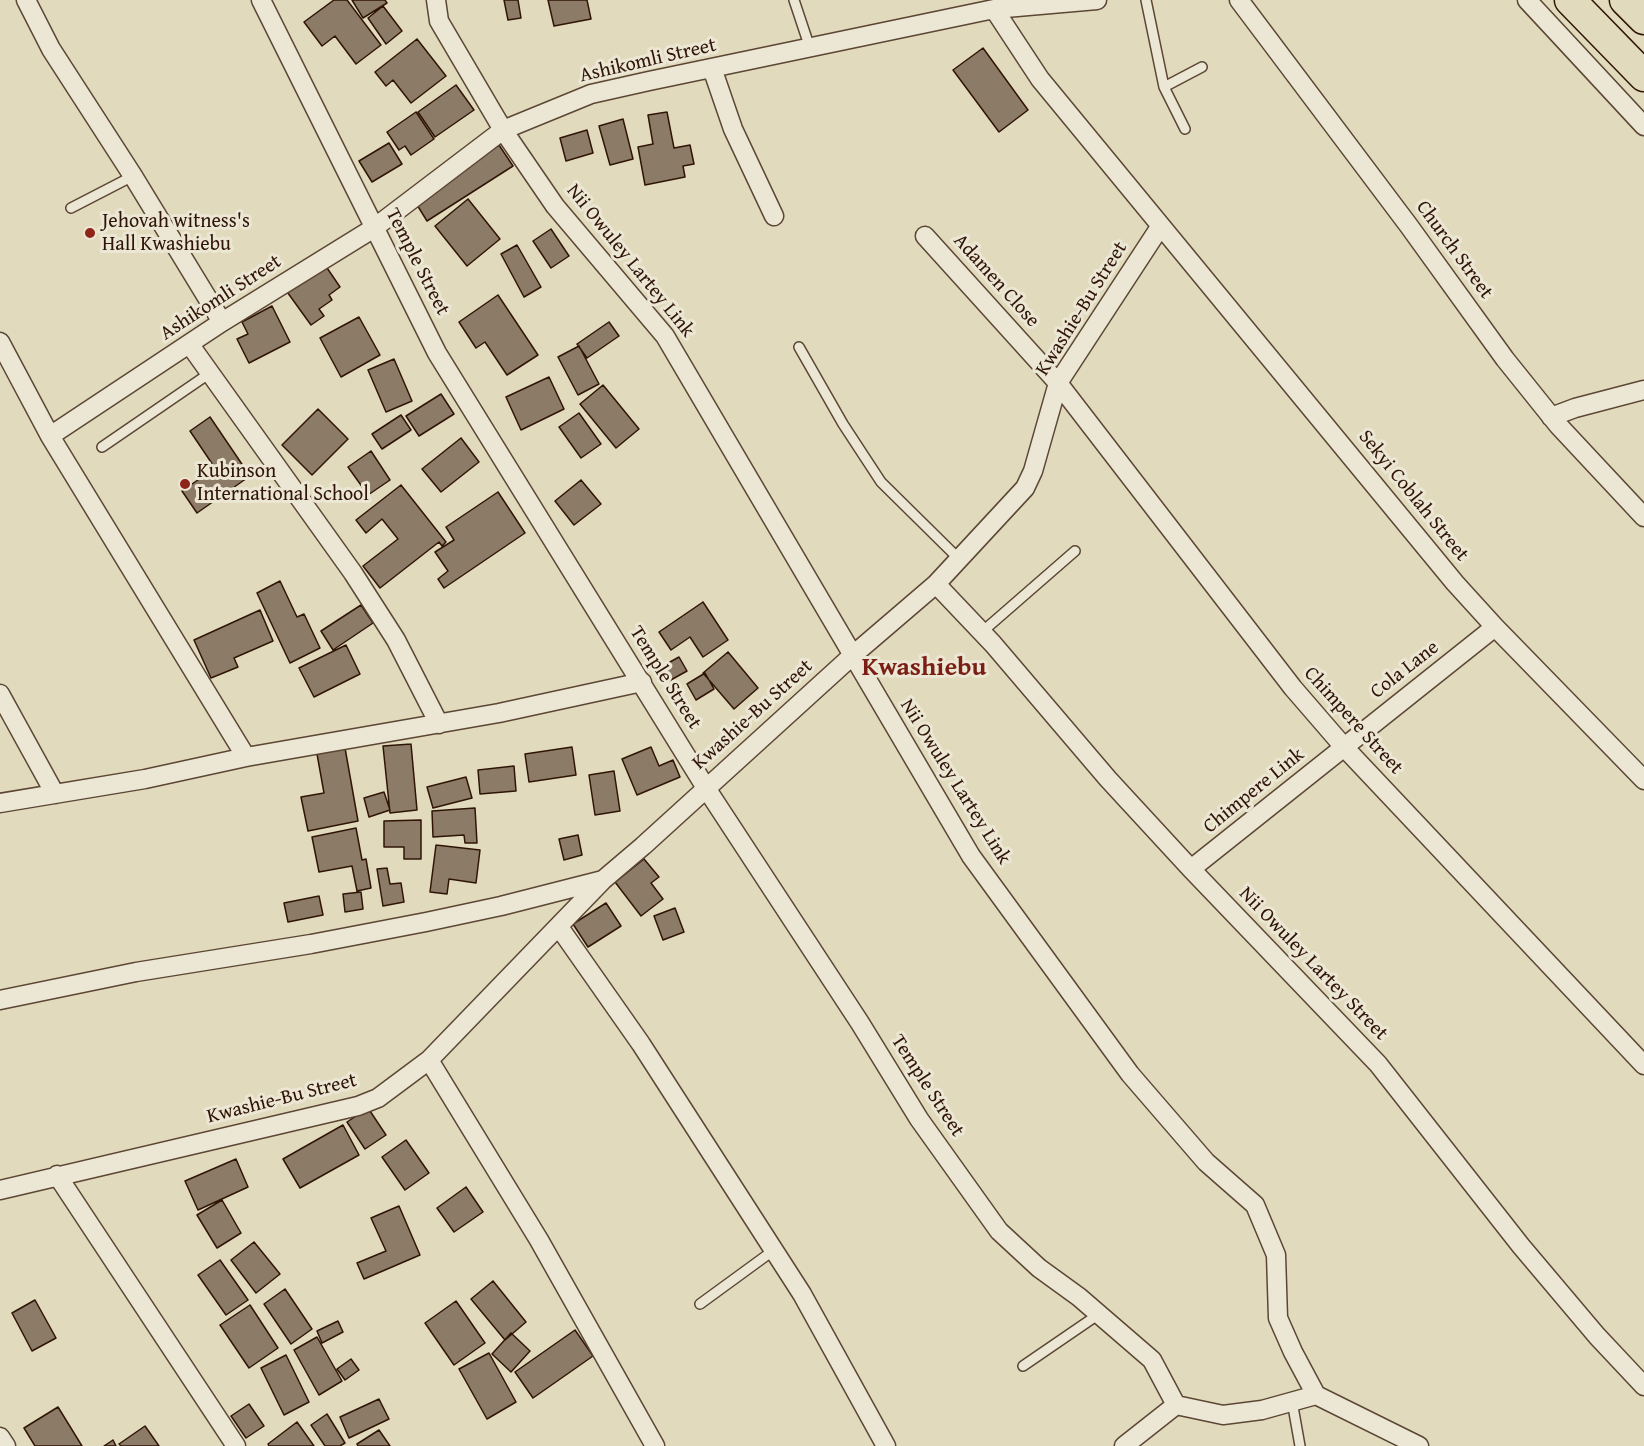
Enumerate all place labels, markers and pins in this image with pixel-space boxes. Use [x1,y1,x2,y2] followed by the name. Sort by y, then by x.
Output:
[102,210,250,257] place label: Jehovah witness's Hall Kwashiebu
[83,226,97,240] marker: Jehovah witness's Hall Kwashiebu
[197,460,369,507] place label: Kubinson International School
[178,477,192,491] marker: Kubinson International School

